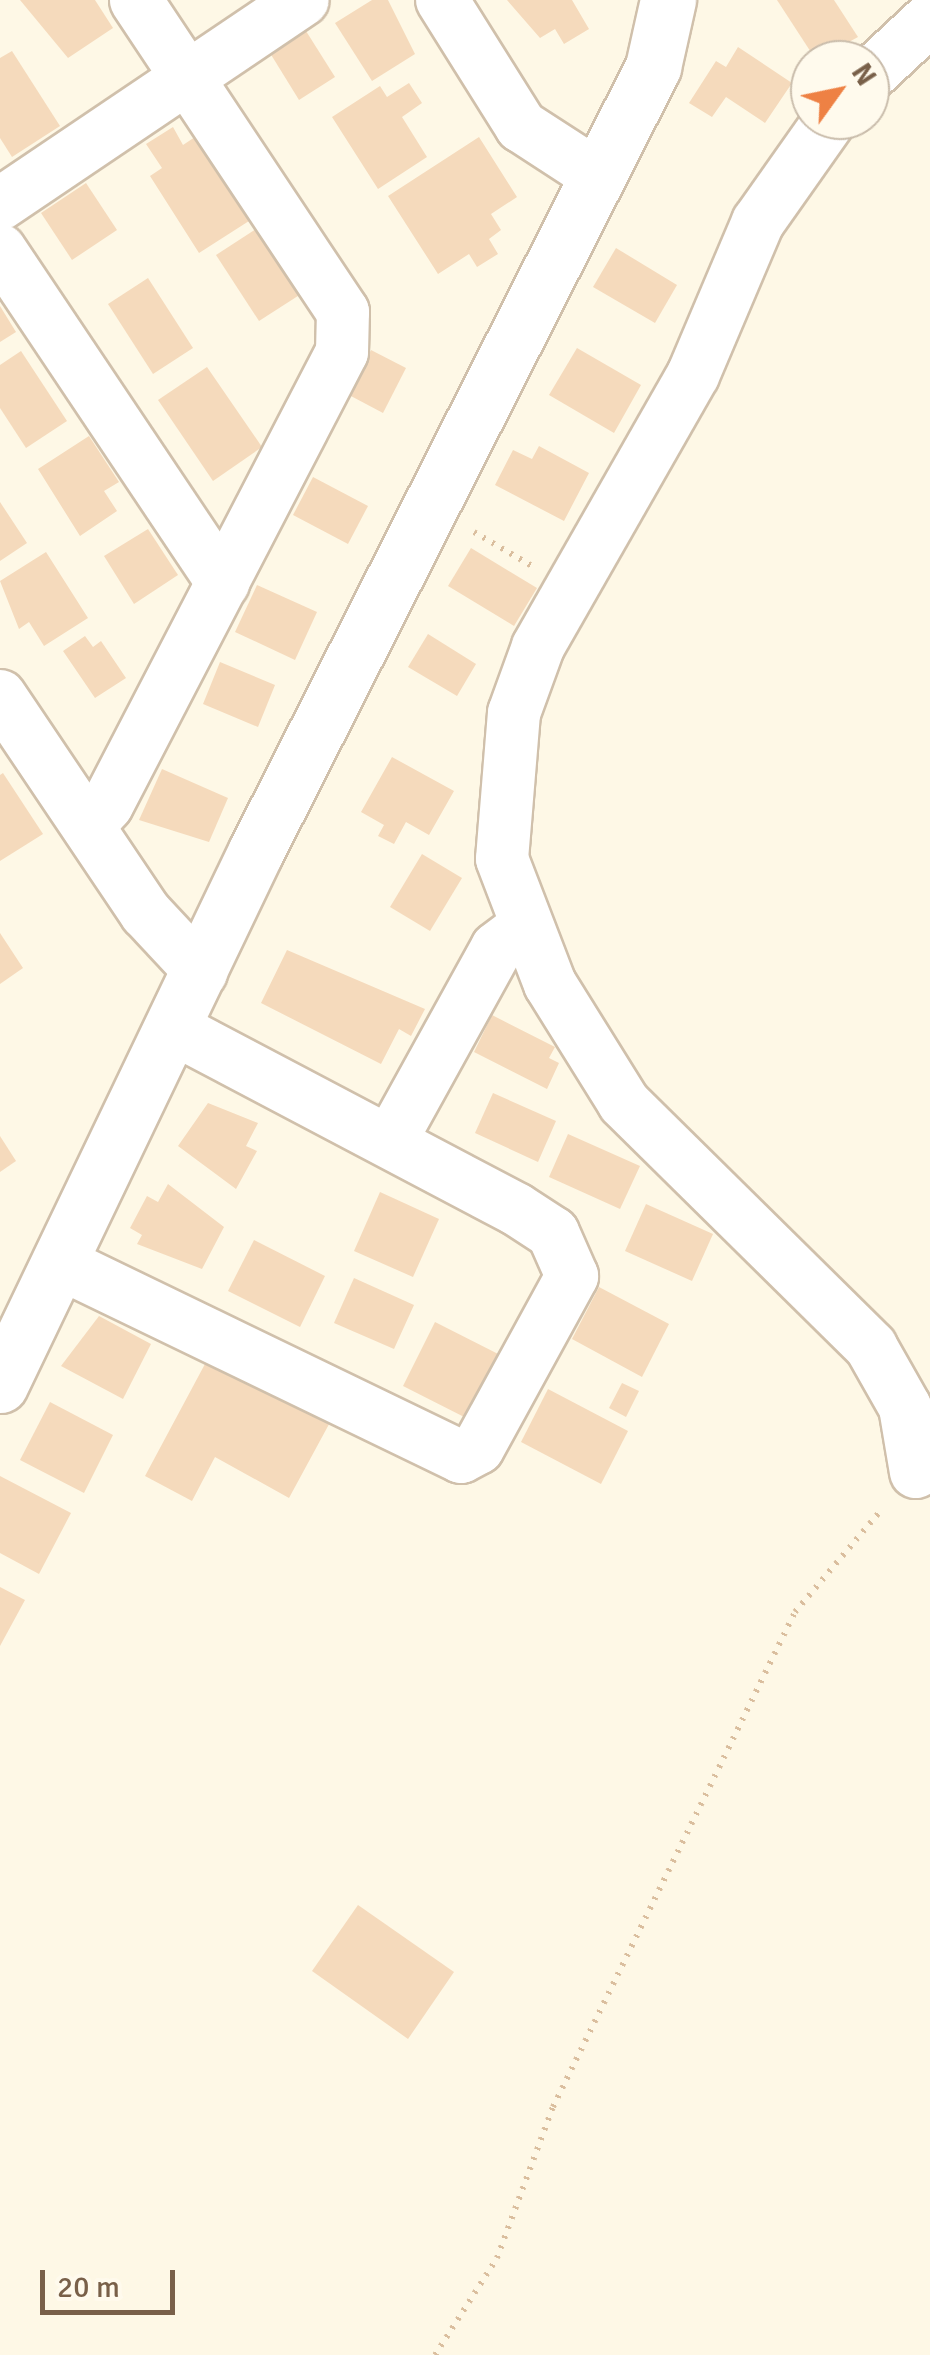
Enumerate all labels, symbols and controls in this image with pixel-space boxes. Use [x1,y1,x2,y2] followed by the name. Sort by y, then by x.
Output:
[790,40,890,140] north arrow
[844,57,883,92] text: N
[45,2250,180,2312] scale bar
[57,2269,120,2306] text: 20 m

